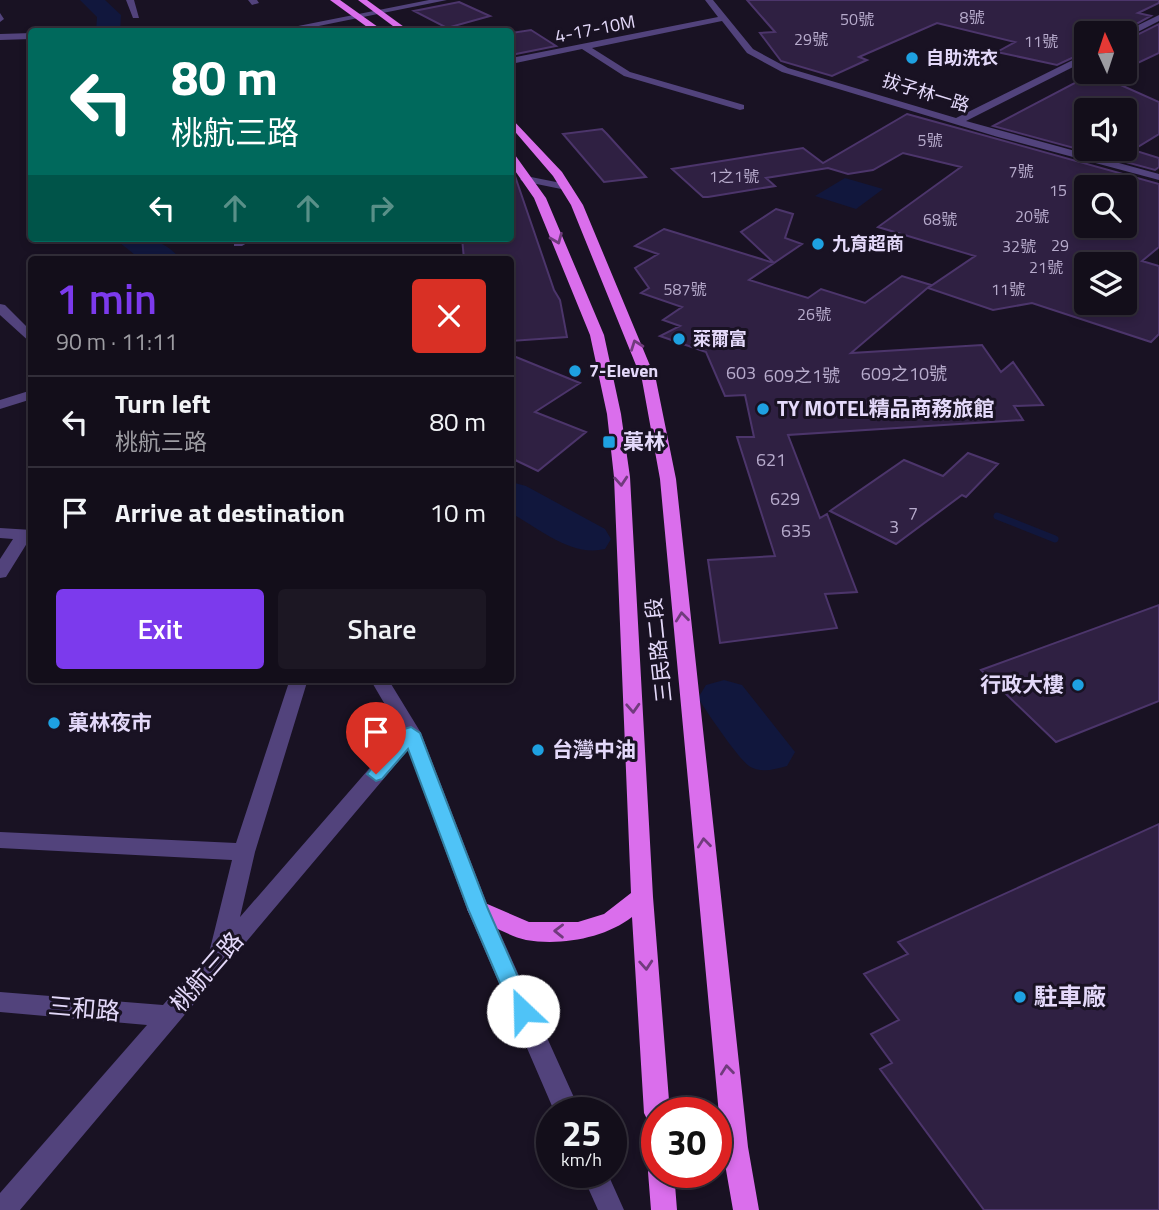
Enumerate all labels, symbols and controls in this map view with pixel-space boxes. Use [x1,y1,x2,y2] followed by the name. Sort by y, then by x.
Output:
[960,5,984,29] house number: 8號
[840,7,874,31] house number: 50號
[552,8,637,50] street label: 4-17-10M
[1074,21,1138,84] north arrow
[1074,21,1137,315] map controls
[794,27,828,51] house number: 29號
[1024,29,1058,53] house number: 11號
[171,39,278,114] text: 80 m
[926,44,998,71] place label: 自助洗衣
[904,50,920,66] marker: 自助洗衣
[56,56,147,147] icon: left
[879,66,973,119] street label: 拔子林一路
[1074,98,1137,161] button: sound
[171,108,299,156] text: 桃航三路
[918,128,942,152] house number: 5號
[1009,159,1033,183] house number: 7號
[709,164,759,188] house number: 1之1號
[1074,175,1137,238] button: search
[1049,178,1067,202] house number: 15
[143,189,181,227] icon: left
[216,189,254,227] icon: ahead
[289,189,327,227] icon: ahead
[362,189,400,227] icon: right
[1015,204,1049,228] house number: 20號
[923,207,957,231] house number: 68號
[832,230,904,257] place label: 九育超商
[549,232,563,244] one-way arrow
[1051,233,1069,257] house number: 29
[1002,234,1036,258] house number: 32號
[810,236,826,252] marker: 九育超商
[1074,252,1137,315] button: layers
[1029,255,1063,279] house number: 21號
[56,266,157,330] text: 1 min
[664,277,706,301] house number: 587號
[991,277,1025,301] house number: 11號
[412,279,486,353] button: close
[797,302,831,326] house number: 26號
[56,324,178,359] text: 90 m · 11:11
[693,325,747,352] place label: 萊爾富
[671,331,687,347] marker: 萊爾富
[630,340,644,352] one-way arrow
[589,357,658,384] place label: 7-Eleven
[726,359,756,386] house number: 603
[861,360,947,387] house number: 609之10號
[764,362,840,389] house number: 609之1號
[567,363,583,379] marker: 7-Eleven
[115,384,210,423] text: Turn left
[777,392,995,424] place label: TY MOTEL精品商務旅館
[755,401,771,417] marker: TY MOTEL精品商務旅館
[429,402,486,441] text: 80 m
[56,403,94,441] icon: left
[115,424,207,459] text: 桃航三路
[623,425,665,457] place label: 菓林
[601,434,617,450] marker: 菓林
[756,446,786,473] house number: 621
[614,476,629,487] one-way arrow
[770,485,800,512] house number: 629
[115,493,345,532] text: Arrive at destination
[429,493,486,532] text: 10 m
[56,494,94,532] icon: arrive
[908,500,918,527] house number: 7
[889,513,899,540] house number: 3
[781,517,811,544] house number: 635
[56,589,264,669] button: Exit
[278,589,486,669] button: Share
[637,596,679,704] street label: 三民路二段
[675,611,690,622] one-way arrow
[980,668,1064,700] place label: 行政大樓
[1070,677,1086,693] marker: 行政大樓
[346,702,406,774] pin
[625,703,640,714] one-way arrow
[68,706,152,738] place label: 菓林夜市
[357,713,395,751] icon: arrive
[46,715,62,731] marker: 菓林夜市
[552,733,636,765] place label: 台灣中油
[530,742,546,758] marker: 台灣中油
[697,837,712,849] one-way arrow
[161,923,251,1019] street label: 桃航三路
[553,923,564,939] one-way arrow
[639,960,654,971] one-way arrow
[486,974,560,1048] position arrow
[1034,978,1106,1014] place label: 駐車廠
[47,987,122,1029] street label: 三和路
[1012,989,1028,1005] marker: 駐車廠
[720,1064,735,1075] one-way arrow
[641,1097,732,1188] speed limit sign: 30
[562,1106,601,1160] text: 25
[561,1146,602,1173] text: km/h

